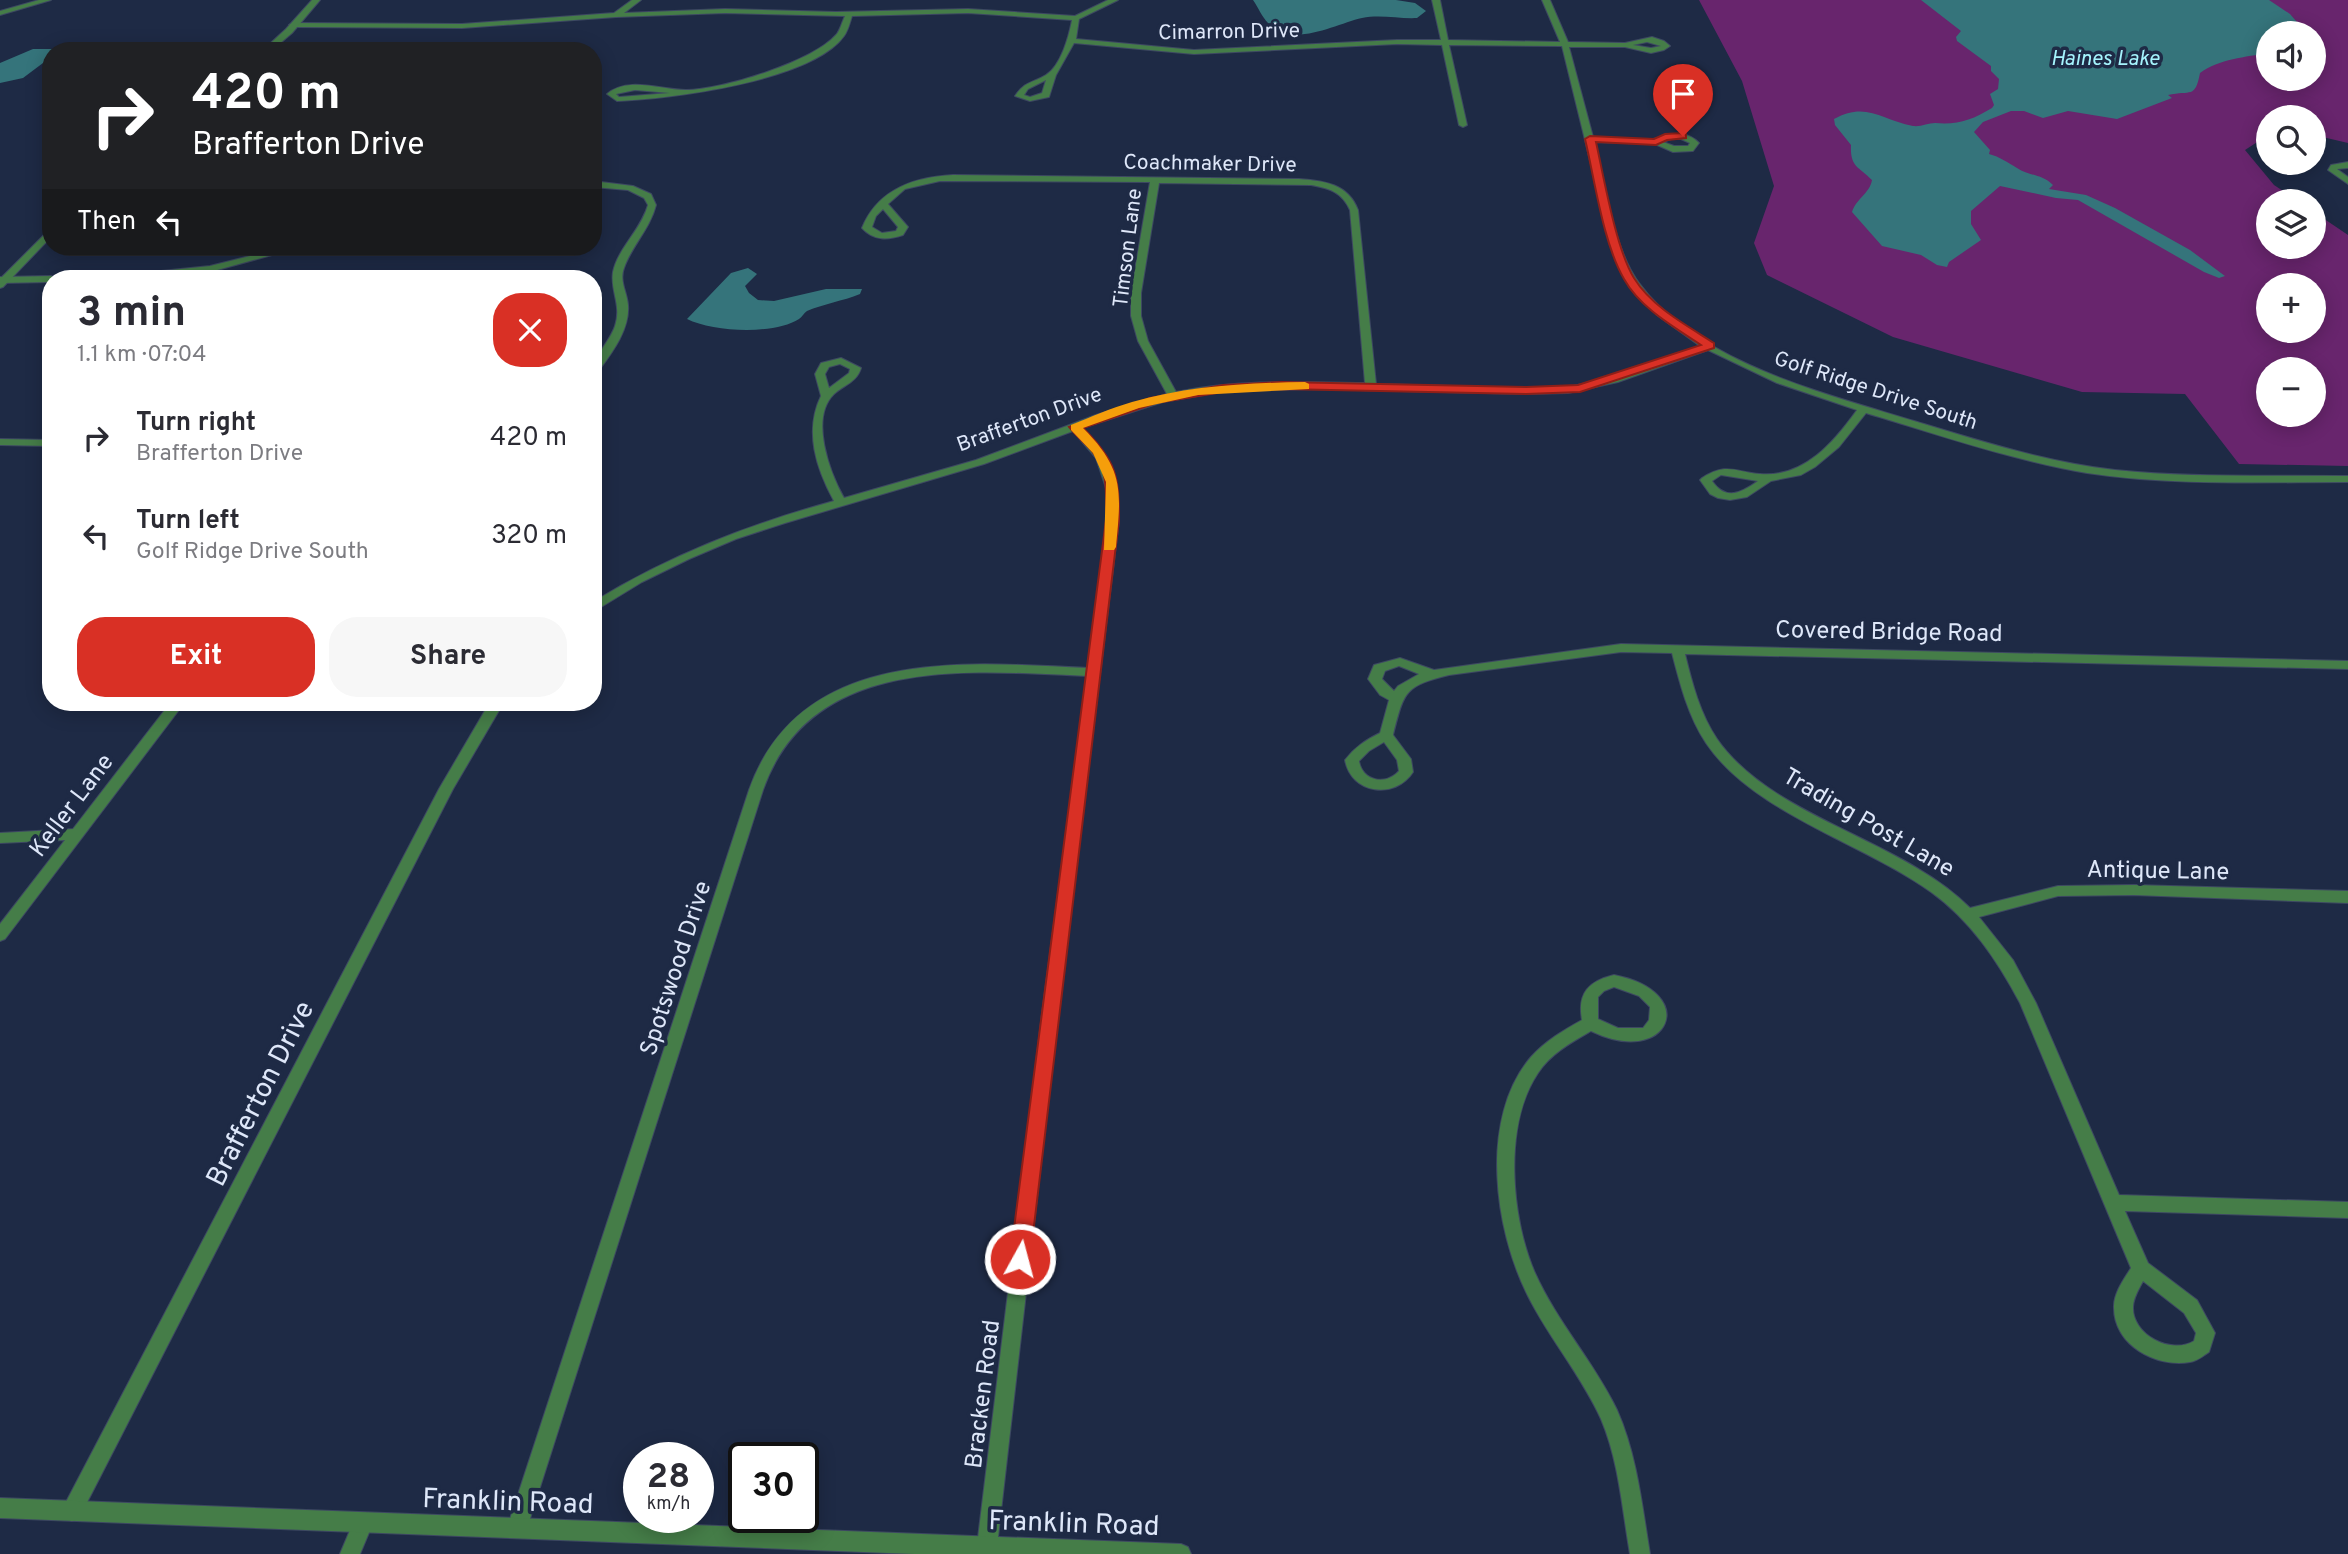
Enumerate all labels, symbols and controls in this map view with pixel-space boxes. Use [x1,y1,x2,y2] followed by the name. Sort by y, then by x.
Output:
[1158,18,1300,47] street label: Cimarron Drive
[2256,21,2326,427] map controls
[2256,21,2326,91] button: sound
[2051,46,2161,73] water label: Haines Lake
[1653,64,1713,136] pin
[192,65,341,127] text: 420 m
[77,70,168,161] icon: right
[1664,75,1702,113] icon: arrive
[2256,105,2326,175] button: search
[192,126,425,166] text: Brafferton Drive
[1123,149,1297,180] street label: Coachmaker Drive
[1108,187,1149,309] street label: Timson Lane
[2256,189,2326,259] button: layers
[150,203,188,241] icon: left
[77,206,136,239] text: Then
[2256,273,2326,343] button: +
[77,288,186,341] text: 3 min
[493,293,567,367] button: close
[77,341,207,370] text: 1.1 km · 07:04
[1770,346,1981,437] street label: Golf Ridge Drive South
[2256,357,2326,427] button: −
[953,382,1106,459] street label: Brafferton Drive
[136,407,256,440] text: Turn right
[77,419,115,457] icon: right
[490,422,567,455] text: 420 m
[136,440,303,469] text: Brafferton Drive
[136,505,240,538] text: Turn left
[77,517,115,555] icon: left
[491,520,567,553] text: 320 m
[136,538,369,567] text: Golf Ridge Drive South
[1775,616,2003,650] street label: Covered Bridge Road
[77,617,315,697] button: Exit
[329,617,567,697] button: Share
[24,748,121,864] street label: Keller Lane
[1777,762,1959,885] street label: Trading Post Lane
[2086,856,2230,888] street label: Antique Lane
[635,878,719,1060] street label: Spotswood Drive
[199,996,324,1193] street label: Brafferton Drive
[983,1222,1057,1296] position arrow
[960,1318,1008,1470] street label: Bracken Road
[728,1442,819,1533] speed limit sign: 30
[647,1456,690,1500] text: 28
[422,1482,594,1524] street label: Franklin Road
[647,1493,690,1516] text: km/h
[988,1504,1160,1546] street label: Franklin Road

